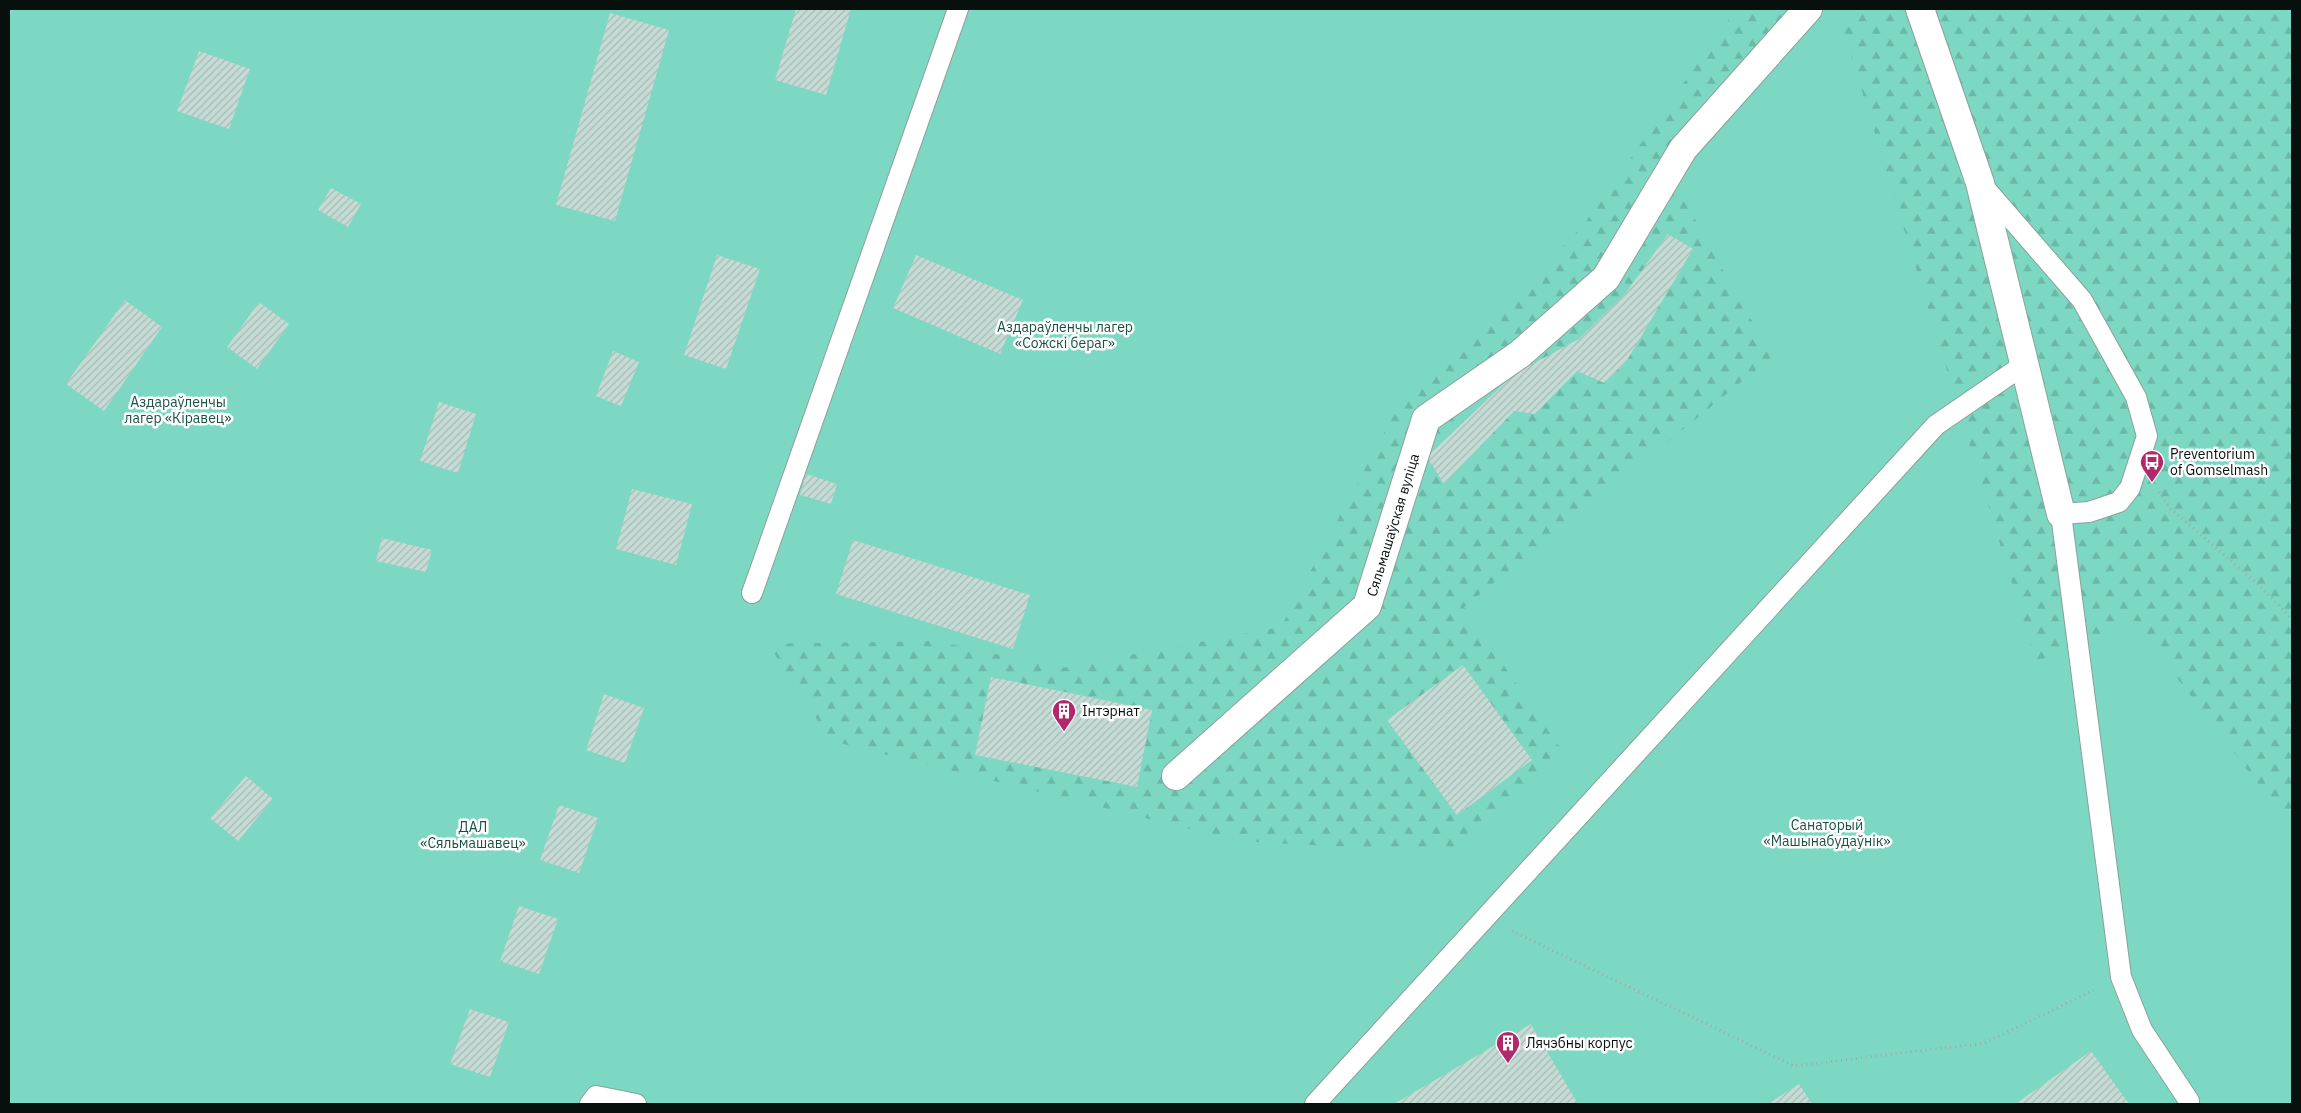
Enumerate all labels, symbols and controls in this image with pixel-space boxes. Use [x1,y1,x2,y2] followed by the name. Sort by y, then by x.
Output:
[997,318,1133,352] park label: Аздараўленчы лагер «Сожскі бераг»
[125,393,231,427] park label: Аздараўленчы лагер «Кіравец»
[2170,445,2268,479] place label: Preventorium of Gomselmash
[2139,449,2165,483] bus stop icon: Preventorium of Gomselmash
[1363,451,1423,599] street label: Сяльмашаўская вуліца
[1051,698,1077,732] building icon: Інтэрнат
[1082,702,1140,720] place label: Інтэрнат
[1763,816,1891,850] park label: Санаторый «Машынабудаўнік»
[420,818,526,852] park label: ДАЛ «Сяльмашавец»
[1495,1030,1521,1064] building icon: Лячэбны корпус
[1526,1034,1633,1052] place label: Лячэбны корпус

